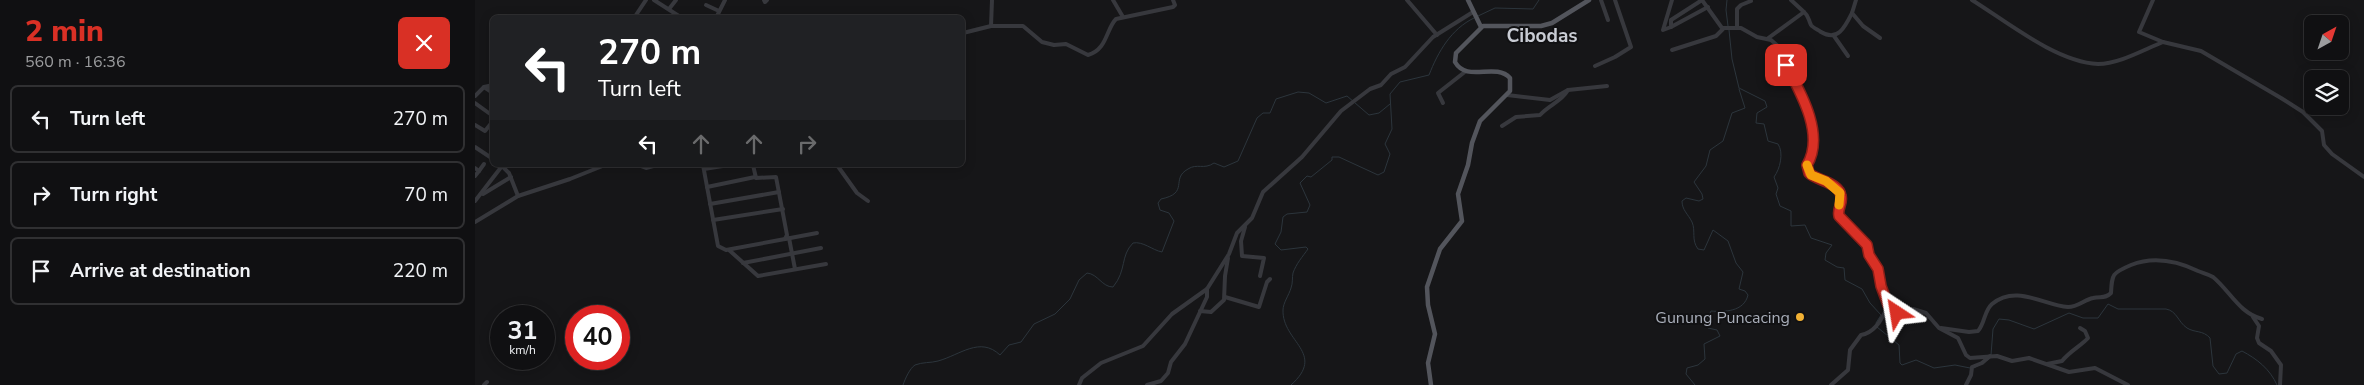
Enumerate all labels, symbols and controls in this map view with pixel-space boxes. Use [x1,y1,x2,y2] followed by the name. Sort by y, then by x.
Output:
[25,11,104,52] text: 2 min
[2304,15,2349,60] north arrow
[2304,15,2349,115] map controls
[398,17,450,69] button: close
[1506,23,1578,49] district label: Cibodas
[598,29,701,76] text: 270 m
[515,35,580,100] icon: left
[1765,44,1807,86] pin
[25,51,126,73] text: 560 m · 16:36
[1772,51,1800,79] icon: arrive
[2304,70,2349,115] button: layers
[598,74,681,104] text: Turn left
[27,105,55,133] icon: left
[70,106,145,132] text: Turn left
[393,106,448,132] text: 270 m
[634,130,662,158] icon: left
[687,130,715,158] icon: ahead
[740,130,768,158] icon: ahead
[793,130,821,158] icon: right
[27,181,55,209] icon: right
[70,182,157,208] text: Turn right
[404,182,448,208] text: 70 m
[27,257,55,285] icon: arrive
[70,258,251,284] text: Arrive at destination
[393,258,448,284] text: 220 m
[1870,286,1922,338] position arrow
[565,305,630,370] speed limit sign: 40
[1655,307,1790,329] place label: Gunung Puncacing
[1794,311,1806,323] marker: Gunung Puncacing
[507,314,538,348] text: 31
[509,342,536,358] text: km/h

